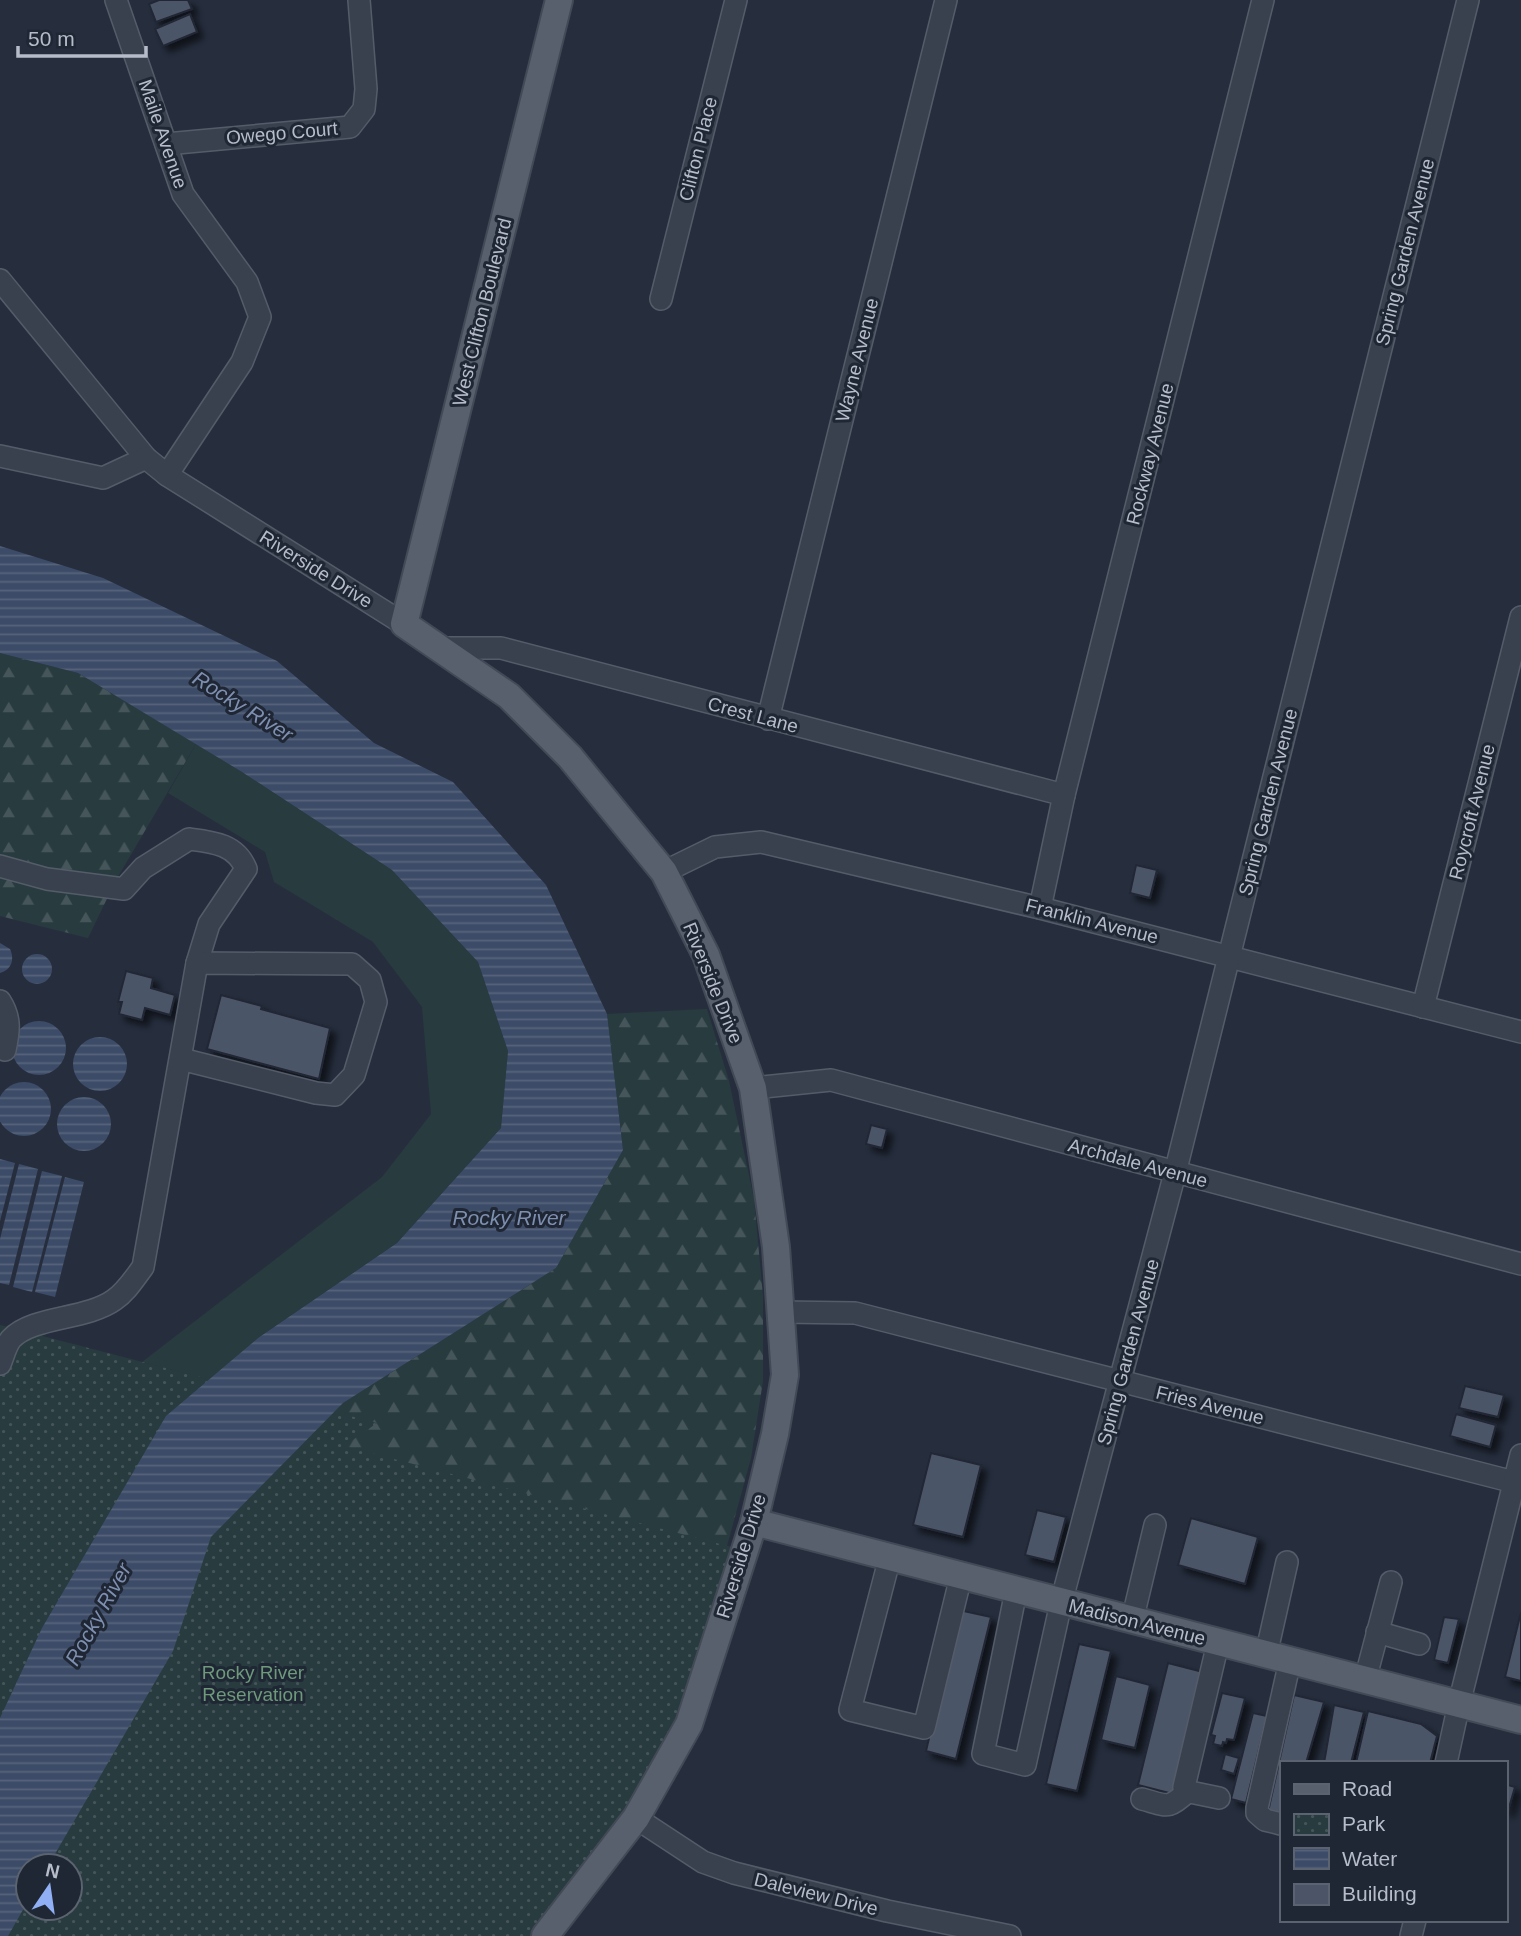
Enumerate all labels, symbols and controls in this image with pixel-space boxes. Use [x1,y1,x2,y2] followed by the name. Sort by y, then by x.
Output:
[18,14,145,58] scale bar
[28,27,75,50] text: 50 m
[135,77,191,191] street label: Maile Avenue
[675,95,721,203] street label: Clifton Place
[225,118,339,148] street label: Owego Court
[1372,156,1438,348] street label: Spring Garden Avenue
[448,216,516,408] street label: West Clifton Boulevard
[831,296,883,424] street label: Wayne Avenue
[1122,381,1178,527] street label: Rockway Avenue
[256,526,376,612] street label: Riverside Drive
[189,666,298,746] water label: Rocky River
[705,693,801,737] street label: Crest Lane
[1235,706,1301,898] street label: Spring Garden Avenue
[1445,742,1499,882] street label: Roycroft Avenue
[1024,894,1160,948] street label: Franklin Avenue
[679,919,747,1047] street label: Riverside Drive
[1066,1134,1210,1192] street label: Archdale Avenue
[452,1206,567,1229] water label: Rocky River
[1093,1257,1163,1447] street label: Spring Garden Avenue
[1154,1381,1266,1429] street label: Fries Avenue
[712,1491,770,1621] street label: Riverside Drive
[61,1558,136,1669] water label: Rocky River
[1066,1595,1208,1649] street label: Madison Avenue
[202,1662,305,1705] park label: Rocky River Reservation
[1280,1761,1507,1922] legend
[1342,1777,1392,1800] text: Road
[1342,1812,1386,1835] text: Park
[1342,1847,1397,1870] text: Water
[14,1852,84,1922] north arrow
[44,1859,62,1883] text: N
[752,1868,880,1920] street label: Daleview Drive
[1342,1882,1417,1905] text: Building

